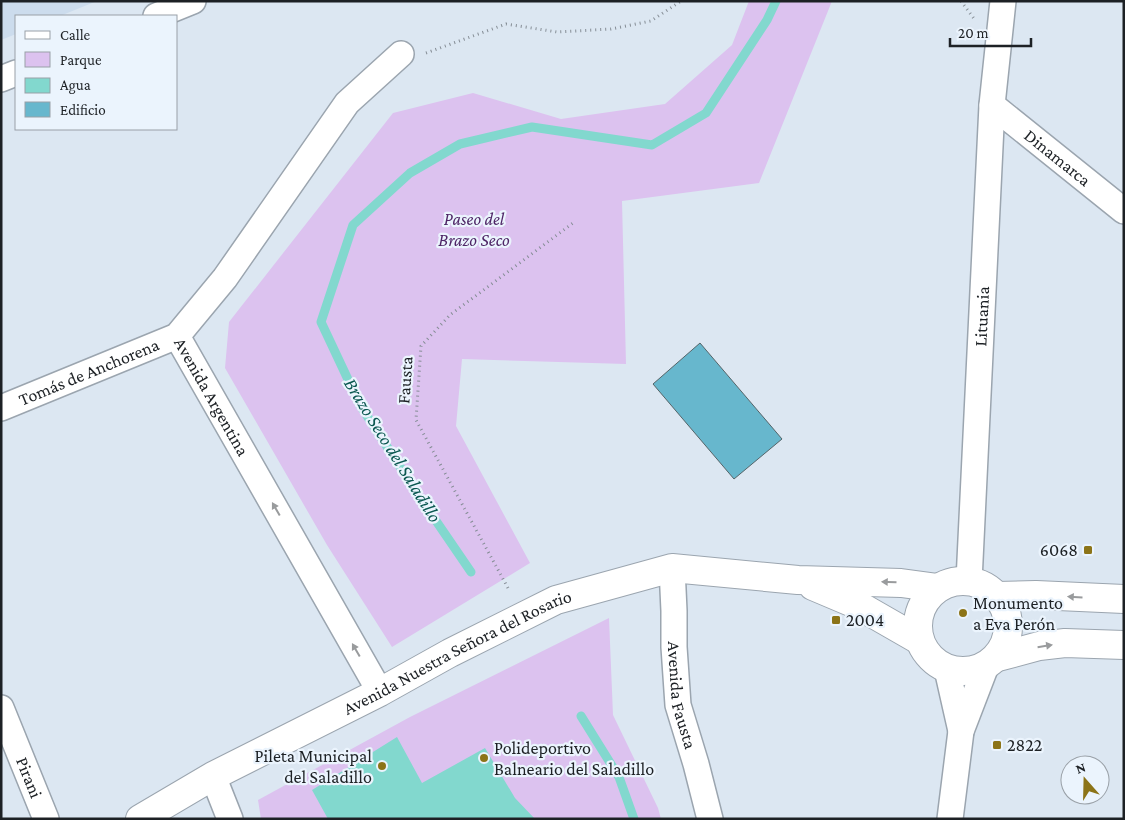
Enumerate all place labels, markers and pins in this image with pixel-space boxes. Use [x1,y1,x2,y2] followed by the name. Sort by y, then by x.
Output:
[1040,540,1078,560] place label: 6068
[1082,544,1094,556] marker: 6068
[973,593,1063,634] place label: Monumento a Eva Perón
[957,607,969,619] marker: Monumento a Eva Perón
[846,610,884,630] place label: 2004
[830,614,842,626] marker: 2004
[1007,735,1042,755] place label: 2822
[494,738,654,779] place label: Polideportivo Balneario del Saladillo
[991,739,1003,751] marker: 2822
[254,746,372,787] place label: Pileta Municipal del Saladillo
[478,752,490,764] marker: Polideportivo Balneario del Saladillo
[376,760,388,772] marker: Pileta Municipal del Saladillo

